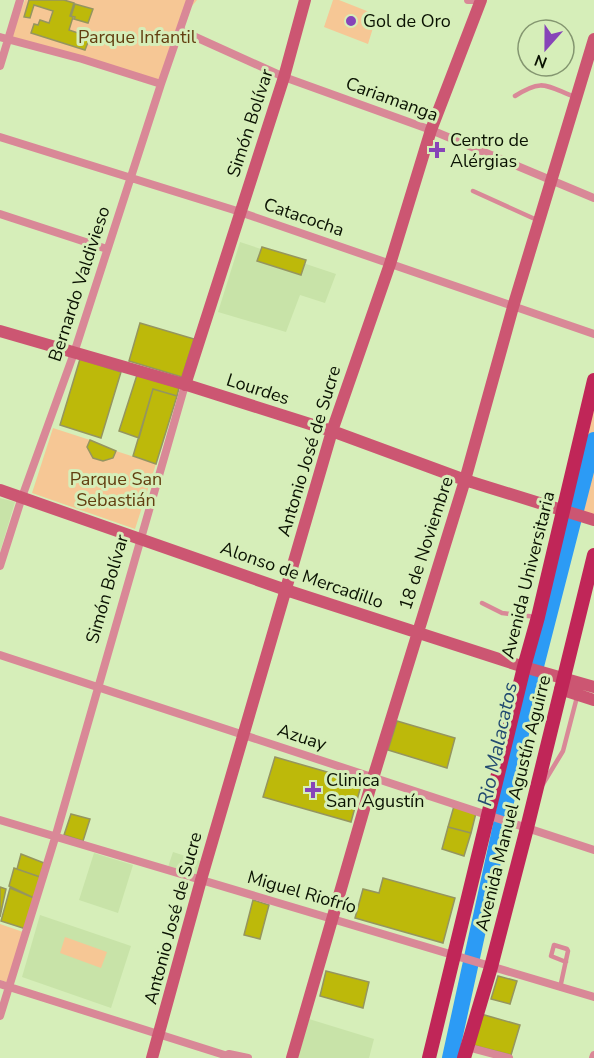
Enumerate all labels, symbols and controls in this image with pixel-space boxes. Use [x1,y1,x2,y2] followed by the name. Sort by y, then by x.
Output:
[363,9,451,33] place label: Gol de Oro
[344,14,358,28] marker: Gol de Oro
[516,18,576,78] north arrow
[78,25,197,49] park label: Parque Infantil
[531,49,551,73] text: N
[221,65,279,180] street label: Simón Bolívar
[342,71,442,127] street label: Cariamanga
[450,128,529,173] place label: Centro de Alérgias
[428,141,446,159] marker: Centro de Alérgias
[261,192,347,242] street label: Catacocha
[43,203,115,365] street label: Bernardo Valdivieso
[272,363,346,539] street label: Antonio José de Sucre
[223,368,293,410] street label: Lourdes
[70,467,162,512] park label: Parque San Sebastián
[393,473,459,613] street label: 18 de Noviembre
[496,489,560,661] street label: Avenida Universitaria
[80,531,134,646] street label: Simón Bolívar
[217,536,387,614] street label: Alonso de Mercadillo
[470,673,556,933] street label: Avenida Manuel Agustín Aguirre
[471,680,524,808] water label: Rio Malacatos
[274,718,330,756] street label: Azuay
[326,768,424,813] place label: Clinica San Agustín
[304,781,322,799] marker: Clinica San Agustín
[138,829,208,1007] street label: Antonio José de Sucre
[245,865,359,919] street label: Miguel Riofrío

